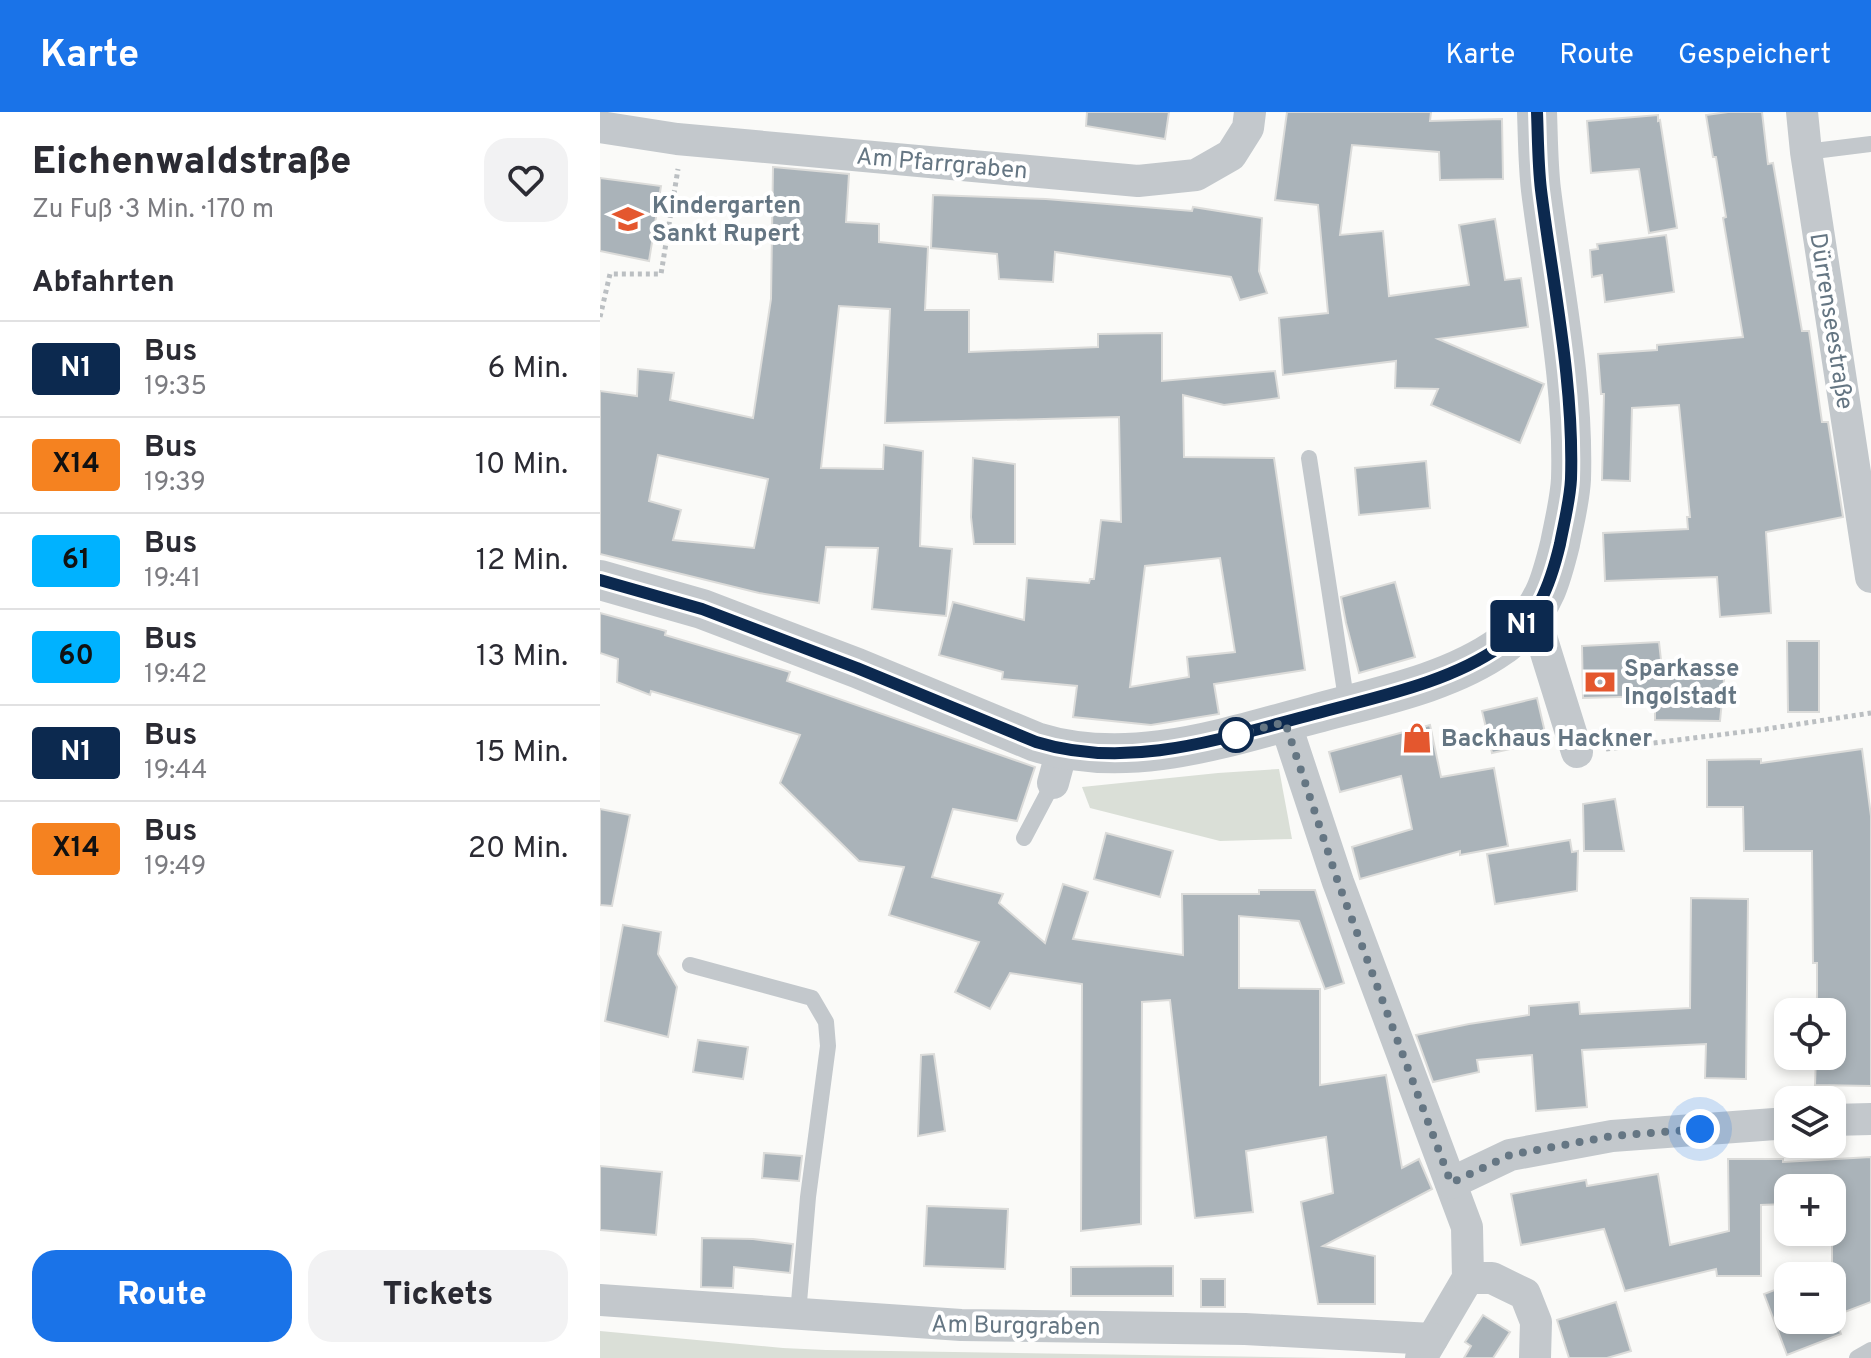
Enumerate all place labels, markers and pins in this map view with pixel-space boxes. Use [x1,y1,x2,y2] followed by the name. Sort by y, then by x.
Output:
[652,192,801,250] place label: Kindergarten Sankt Rupert
[611,202,645,236] school or university icon: Kindergarten Sankt Rupert
[1624,655,1739,713] place label: Sparkasse Ingolstadt
[1583,665,1617,699] bank icon: Sparkasse Ingolstadt
[1219,718,1253,752] unlabelled marker
[1400,721,1434,755] shop icon: Backhaus Hackner
[1441,725,1652,755] place label: Backhaus Hackner

